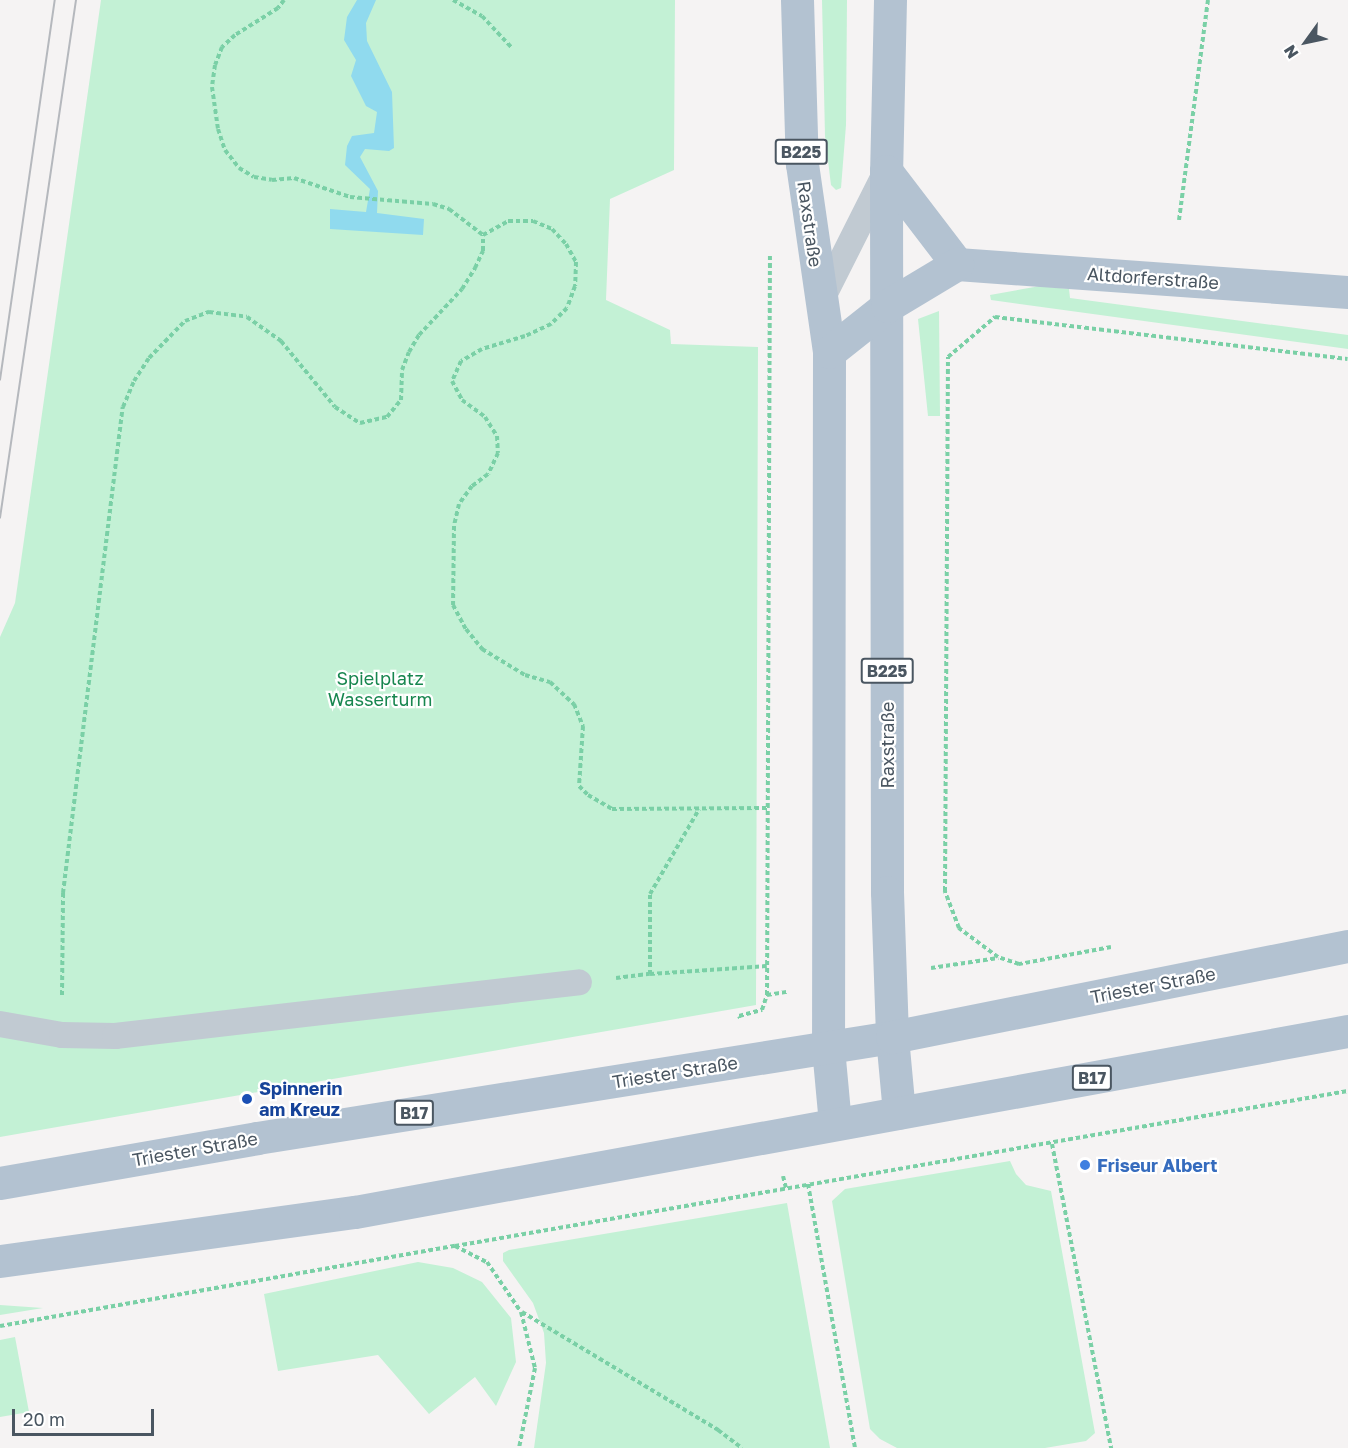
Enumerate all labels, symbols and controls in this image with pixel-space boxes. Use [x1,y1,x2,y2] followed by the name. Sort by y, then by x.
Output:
[1276,12,1336,72] north arrow
[1279,41,1303,62] text: N
[774,139,828,165] road number: B225
[793,180,827,268] street label: Raxstraße
[1086,263,1220,293] street label: Altdorferstraße
[860,658,914,684] road number: B225
[328,668,432,710] park label: Spielplatz Wasserturm
[876,702,898,788] street label: Raxstraße
[1089,962,1217,1008] street label: Triester Straße
[611,1051,739,1093] street label: Triester Straße
[1071,1065,1113,1091] road number: B17
[259,1078,342,1120] place label: Spinnerin am Kreuz
[240,1092,254,1106] marker: Spinnerin am Kreuz
[393,1100,435,1126] road number: B17
[131,1127,259,1171] street label: Triester Straße
[1097,1154,1217,1176] place label: Friseur Albert
[1078,1158,1092,1172] marker: Friseur Albert
[15,1397,158,1435] scale bar
[23,1408,65,1430] text: 20 m

